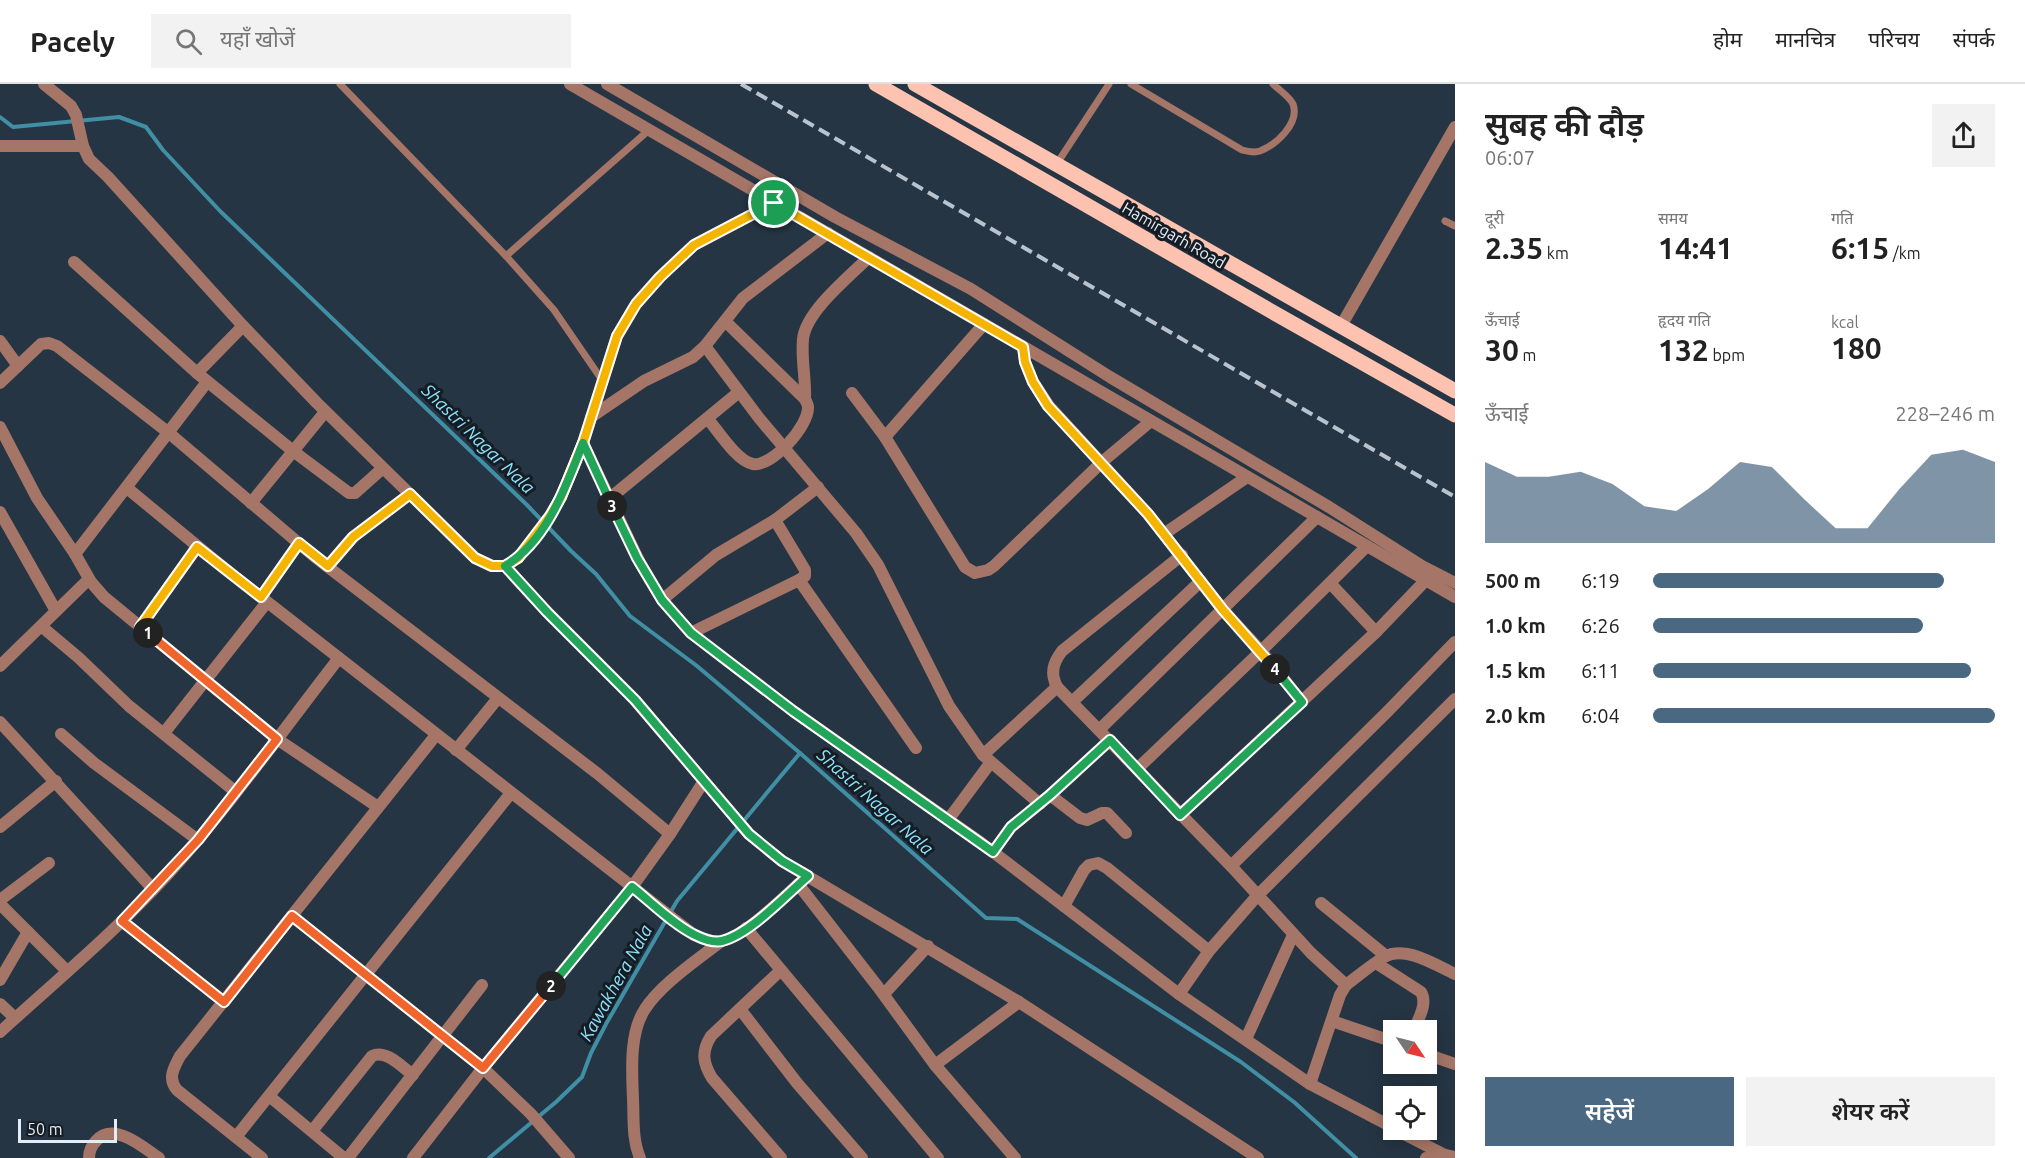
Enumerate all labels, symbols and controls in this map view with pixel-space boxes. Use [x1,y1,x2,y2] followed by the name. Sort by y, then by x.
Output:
[151,14,571,68] search box
[172,25,205,58] icon: search
[30,26,115,57] text: Pacely
[220,26,295,51] text: यहाँ खोजें
[1713,27,1742,51] text: होम
[1775,27,1835,51] text: मानचित्र
[1868,27,1920,51] text: परिचय
[1953,27,1995,51] text: संपर्क
[1932,104,1995,167] button: share
[1485,105,1644,142] text: सुबह की दौड़
[1485,146,1535,169] text: 06:07
[748,177,799,228] pin
[757,186,790,219] icon: arrive
[1119,198,1229,272] street label: Hamirgarh Road
[1485,209,1504,227] text: दूरी
[1658,209,1688,227] text: समय
[1831,209,1853,227] text: गति
[1485,231,1543,265] text: 2.35
[1658,231,1733,265] text: 14:41
[1831,231,1889,265] text: 6:15
[1543,244,1569,262] text: km
[1889,244,1921,262] text: /km
[1485,311,1520,329] text: ऊँचाई
[1658,311,1711,329] text: हृदय गति
[1831,313,1859,331] text: kcal
[1831,331,1882,365] text: 180
[1485,333,1519,367] text: 30
[1658,333,1709,367] text: 132
[1519,346,1536,364] text: m
[1709,346,1745,364] text: bpm
[418,379,539,497] water label: Shastri Nagar Nala
[1485,402,1528,425] text: ऊँचाई
[1896,402,1995,425] text: 228–246 m
[597,491,627,521] pin: 3
[607,497,617,515] text: 3
[1485,569,1541,592] text: 500 m
[1581,569,1620,592] text: 6:19
[1485,614,1546,637] text: 1.0 km
[1581,614,1620,637] text: 6:26
[133,618,163,648] pin: 1
[143,624,153,642] text: 1
[1260,654,1290,684] pin: 4
[1485,659,1546,682] text: 1.5 km
[1581,659,1620,682] text: 6:11
[1270,660,1280,678] text: 4
[1485,704,1546,727] text: 2.0 km
[1581,704,1620,727] text: 6:04
[813,744,938,859] water label: Shastri Nagar Nala
[575,921,655,1044] water label: Kawakhera Nala
[536,971,566,1001] pin: 2
[546,977,556,995] text: 2
[1383,1020,1437,1074] north arrow
[1383,1020,1437,1140] map controls
[1485,1077,1734,1146] button: सहेजें
[1746,1077,1995,1146] button: शेयर करें
[1383,1086,1437,1140] button: locate
[18,1116,117,1144] scale bar
[27,1120,63,1138] text: 50 m

